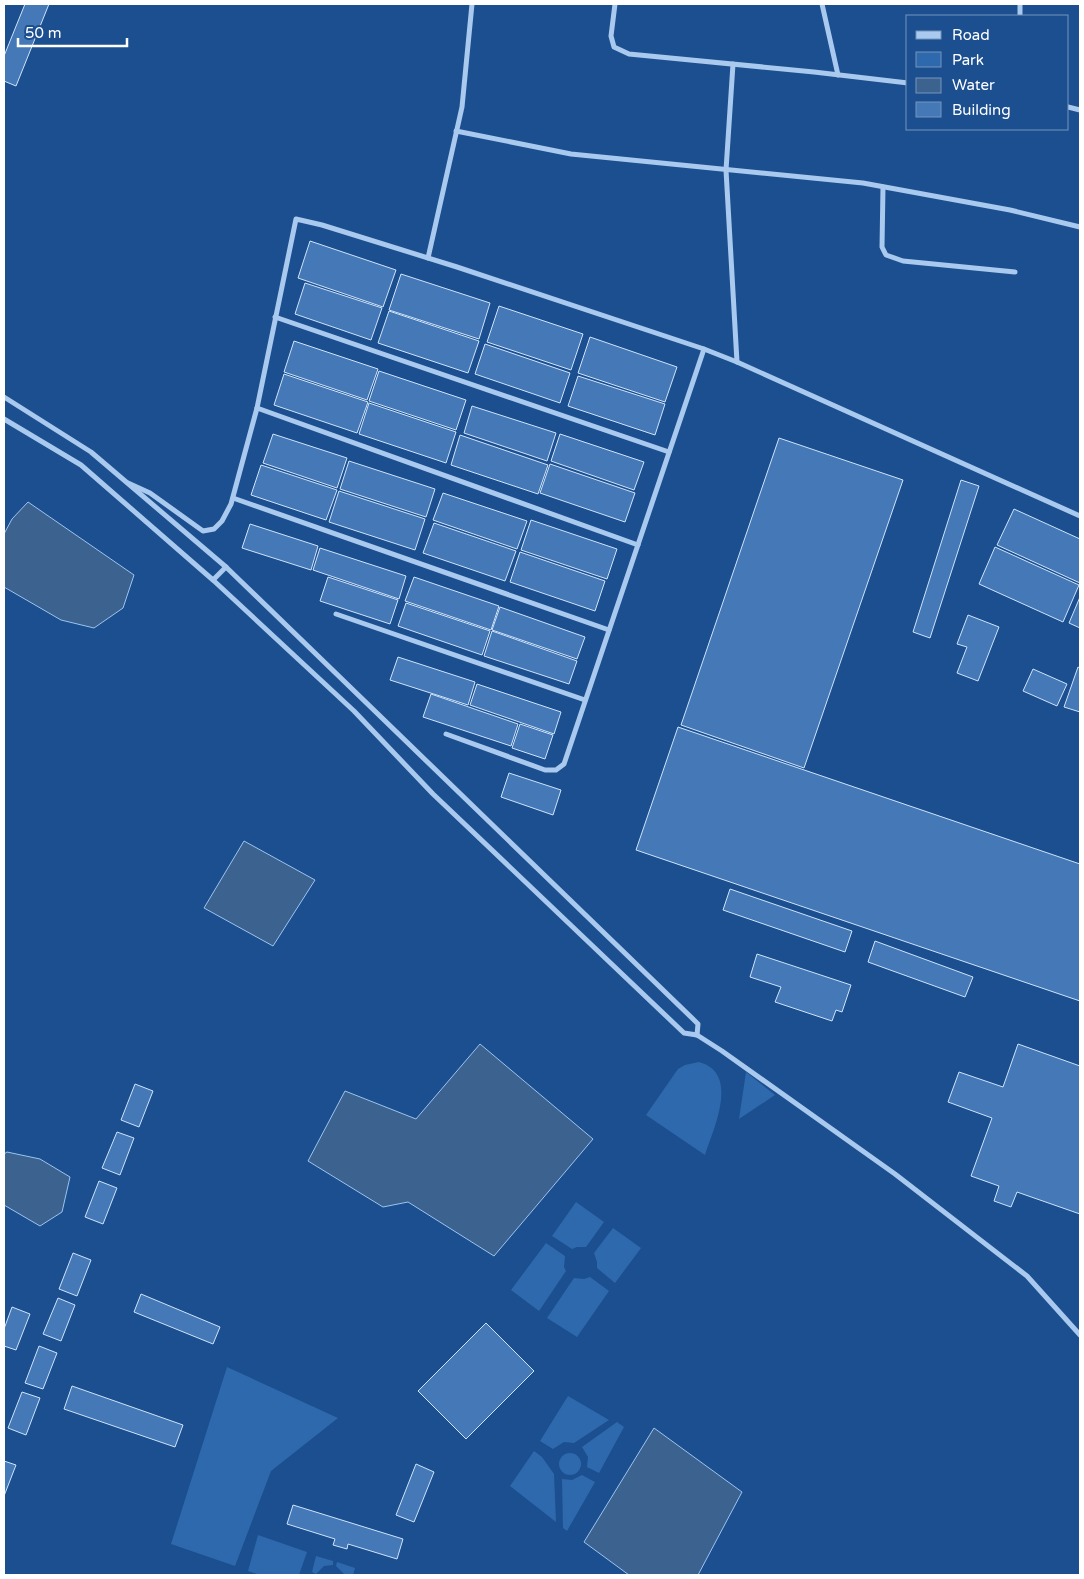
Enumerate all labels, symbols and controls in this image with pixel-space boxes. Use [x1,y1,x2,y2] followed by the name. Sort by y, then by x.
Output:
[18,15,126,47] scale bar
[906,15,1069,130] legend
[25,24,62,42] text: 50 m
[952,26,990,44] text: Road
[952,51,984,69] text: Park
[952,76,995,94] text: Water
[952,101,1011,119] text: Building

